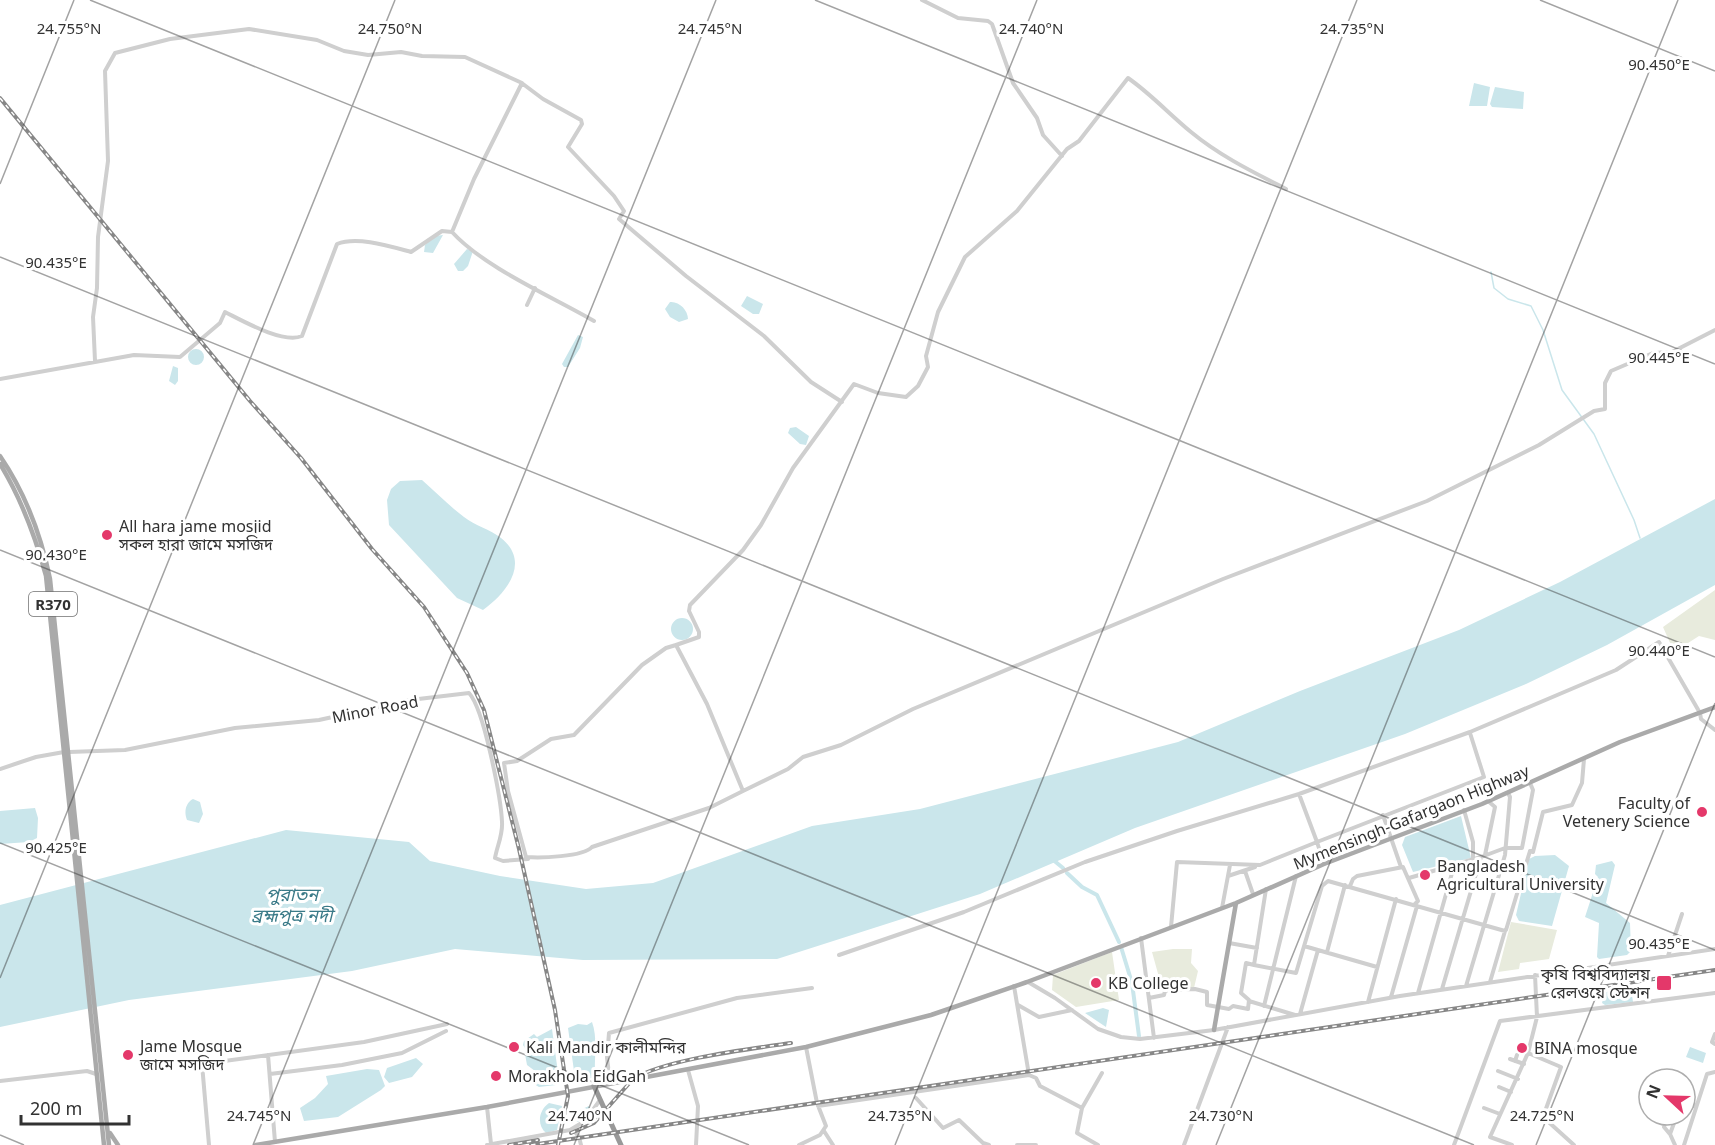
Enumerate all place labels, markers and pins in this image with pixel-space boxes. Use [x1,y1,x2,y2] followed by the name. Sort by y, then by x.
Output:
[118,515,274,555] place label: All hara jame mosjid সকল হারা জামে মসজিদ
[100,528,114,542] marker: All hara jame mosjid সকল হারা জামে মসজিদ
[1563,792,1691,832] place label: Faculty of Vetenery Science
[1695,805,1709,819] marker: Faculty of Vetenery Science
[1437,855,1605,895] place label: Bangladesh Agricultural University
[1418,868,1432,882] marker: Bangladesh Agricultural University
[1540,963,1651,1003] place label: কৃষি বিশ্ববিদ্যালয় রেলওয়ে স্টেশন
[1108,972,1188,994] place label: KB College
[1655,974,1673,992] marker: কৃষি বিশ্ববিদ্যালয় রেলওয়ে স্টেশন
[1089,976,1103,990] marker: KB College
[138,1035,242,1075] place label: Jame Mosque জামে মসজিদ
[526,1036,686,1058] place label: Kali Mandir কালীমন্দির
[1534,1037,1637,1059] place label: BINA mosque
[507,1040,521,1054] marker: Kali Mandir কালীমন্দির
[1515,1041,1529,1055] marker: BINA mosque
[121,1048,135,1062] marker: Jame Mosque জামে মসজিদ
[508,1065,646,1087] place label: Morakhola EidGah
[489,1069,503,1083] marker: Morakhola EidGah

